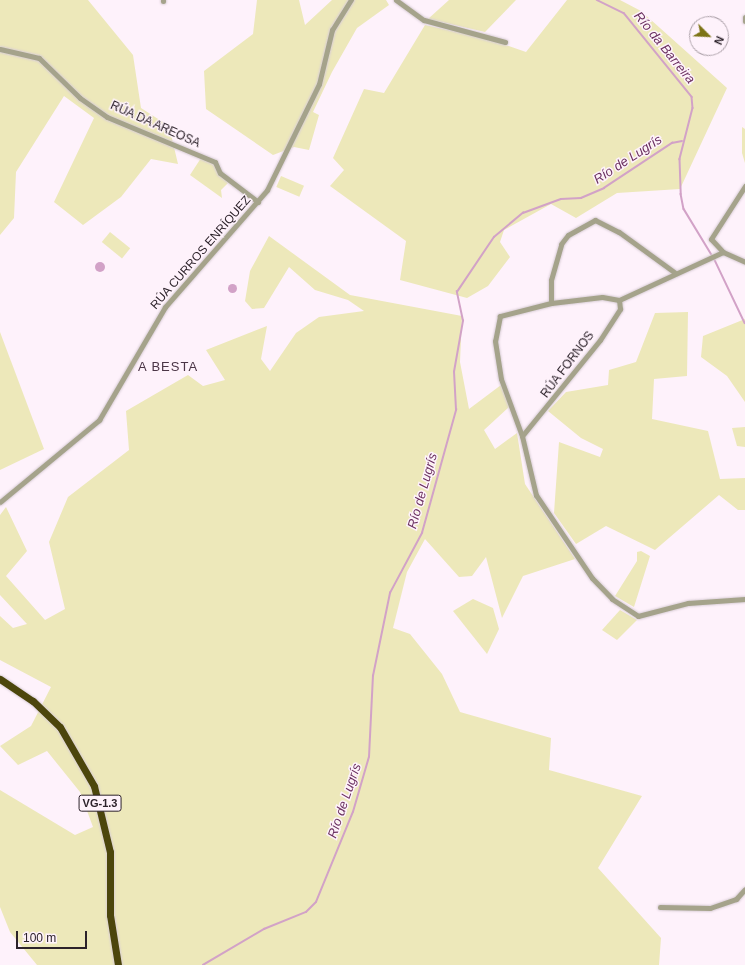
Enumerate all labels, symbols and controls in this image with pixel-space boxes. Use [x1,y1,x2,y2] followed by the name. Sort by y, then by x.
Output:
[630,9,698,87] water label: Río da Barreira
[689,16,729,56] north arrow
[712,34,726,47] text: N
[107,98,203,152] street label: RÚA DA AREOSA
[591,132,665,188] water label: Río de Lugrís
[148,193,254,313] street label: RÚA CURROS ENRÍQUEZ
[538,329,598,401] street label: RÚA FORNOS
[138,359,198,375] district label: A BESTA
[405,451,441,531] water label: Río de Lugrís
[325,762,365,840] water label: Río de Lugrís
[78,794,122,812] road number: VG-1.3
[18,923,89,949] scale bar
[23,931,56,945] text: 100 m

